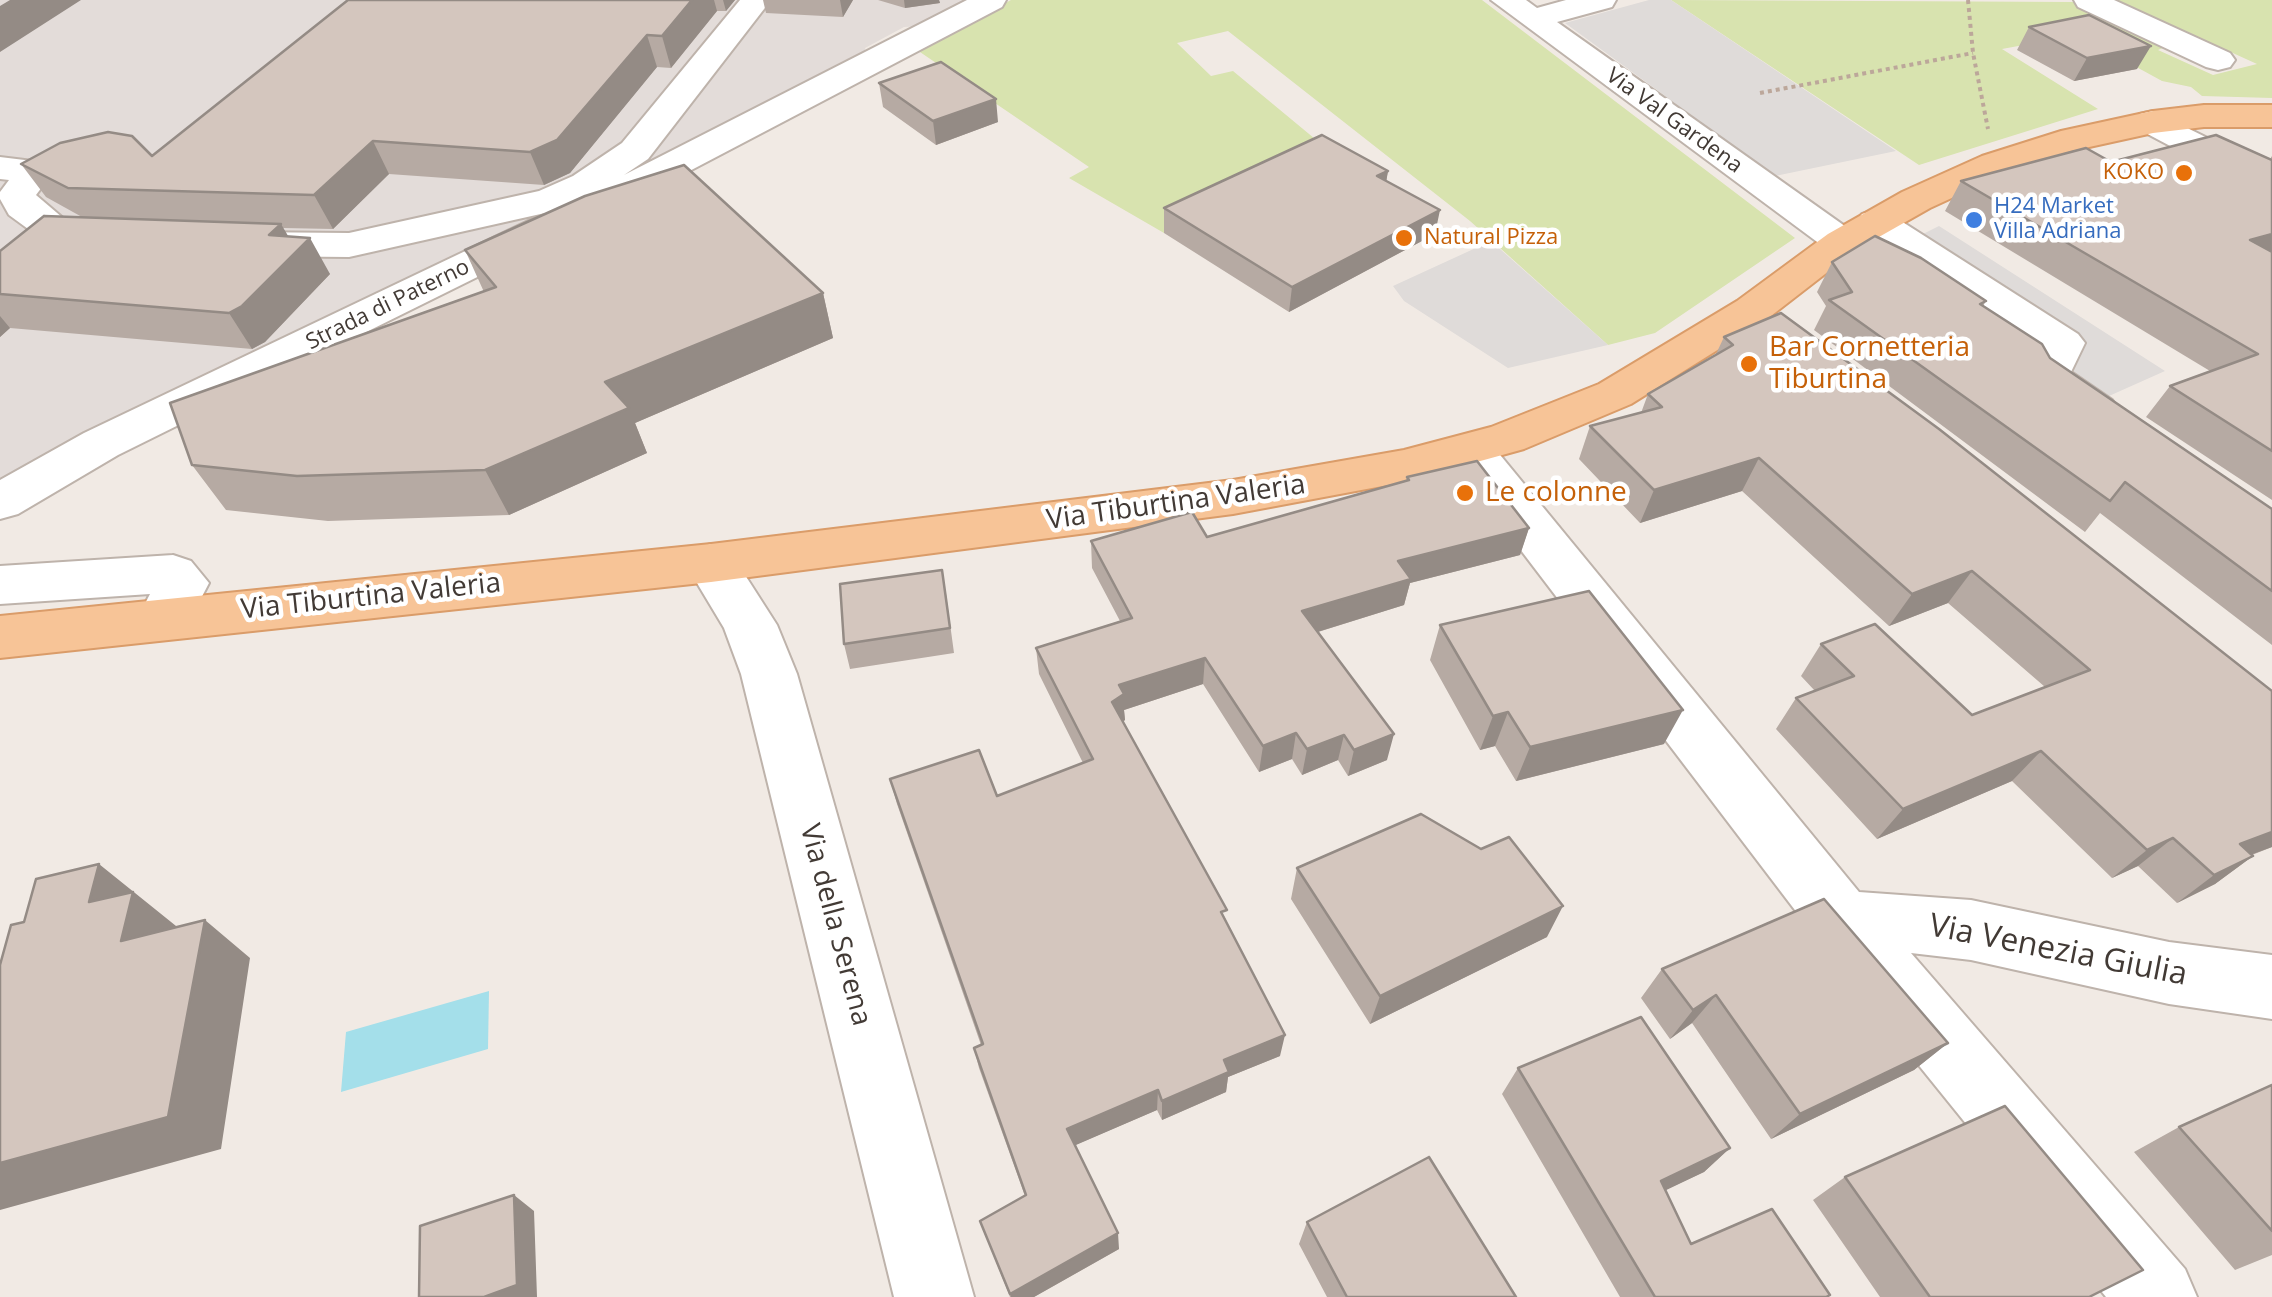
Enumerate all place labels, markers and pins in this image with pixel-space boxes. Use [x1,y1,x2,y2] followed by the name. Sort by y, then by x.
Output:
[2103,160,2164,186] place label: KOKO
[2173,162,2195,184] marker: KOKO
[1994,194,2122,245] place label: H24 Market Villa Adriana
[1963,209,1985,231] marker: H24 Market Villa Adriana
[1424,225,1558,251] place label: Natural Pizza
[1393,227,1415,249] marker: Natural Pizza
[1769,331,1970,397] place label: Bar Cornetteria Tiburtina
[1738,353,1760,375] marker: Bar Cornetteria Tiburtina
[1485,476,1627,510] place label: Le colonne
[1454,482,1476,504] marker: Le colonne

